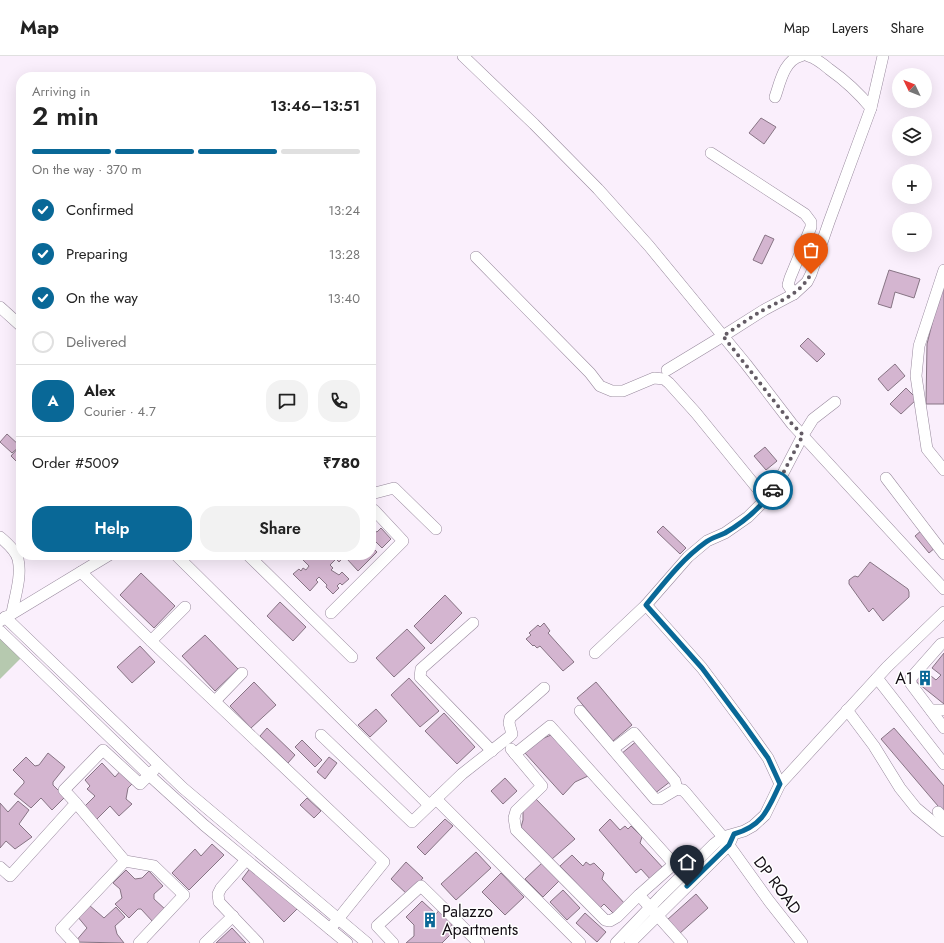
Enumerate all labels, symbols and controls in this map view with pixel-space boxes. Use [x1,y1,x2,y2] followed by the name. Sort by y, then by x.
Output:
[20,14,59,41] text: Map
[784,18,810,38] text: Map
[832,18,868,38] text: Layers
[890,18,924,38] text: Share
[892,68,932,108] north arrow
[892,68,932,252] map controls
[32,82,90,101] text: Arriving in
[270,95,360,117] text: 13:46–13:51
[32,97,99,135] text: 2 min
[892,116,932,156] button: layers
[32,160,142,179] text: On the way · 370 m
[892,164,932,204] button: +
[32,199,54,221] icon: check
[66,199,134,221] text: Confirmed
[328,201,360,220] text: 13:24
[892,212,932,252] button: −
[794,233,828,274] pin
[800,239,822,261] icon: bag
[32,243,54,265] icon: check
[66,243,128,265] text: Preparing
[329,245,360,264] text: 13:28
[32,287,54,309] icon: check
[66,287,138,309] text: On the way
[328,289,360,308] text: 13:40
[66,331,127,353] text: Delivered
[84,380,115,402] text: Alex
[266,380,308,422] button: chat
[318,380,360,422] button: phone
[47,390,59,412] text: A
[84,402,156,421] text: Courier · 4.7
[32,452,119,474] text: Order #5009
[323,452,360,474] text: ₹780
[753,470,793,510] courier
[762,479,784,501] icon: car
[32,506,192,552] button: Help
[200,506,360,552] button: Share
[895,667,913,690] place label: A1
[916,669,934,687] building icon: A1
[670,845,704,886] pin
[676,851,698,873] icon: home
[748,852,807,919] street label: DP ROAD
[442,900,518,941] place label: Palazzo Apartments
[421,911,439,929] building icon: Palazzo Apartments

